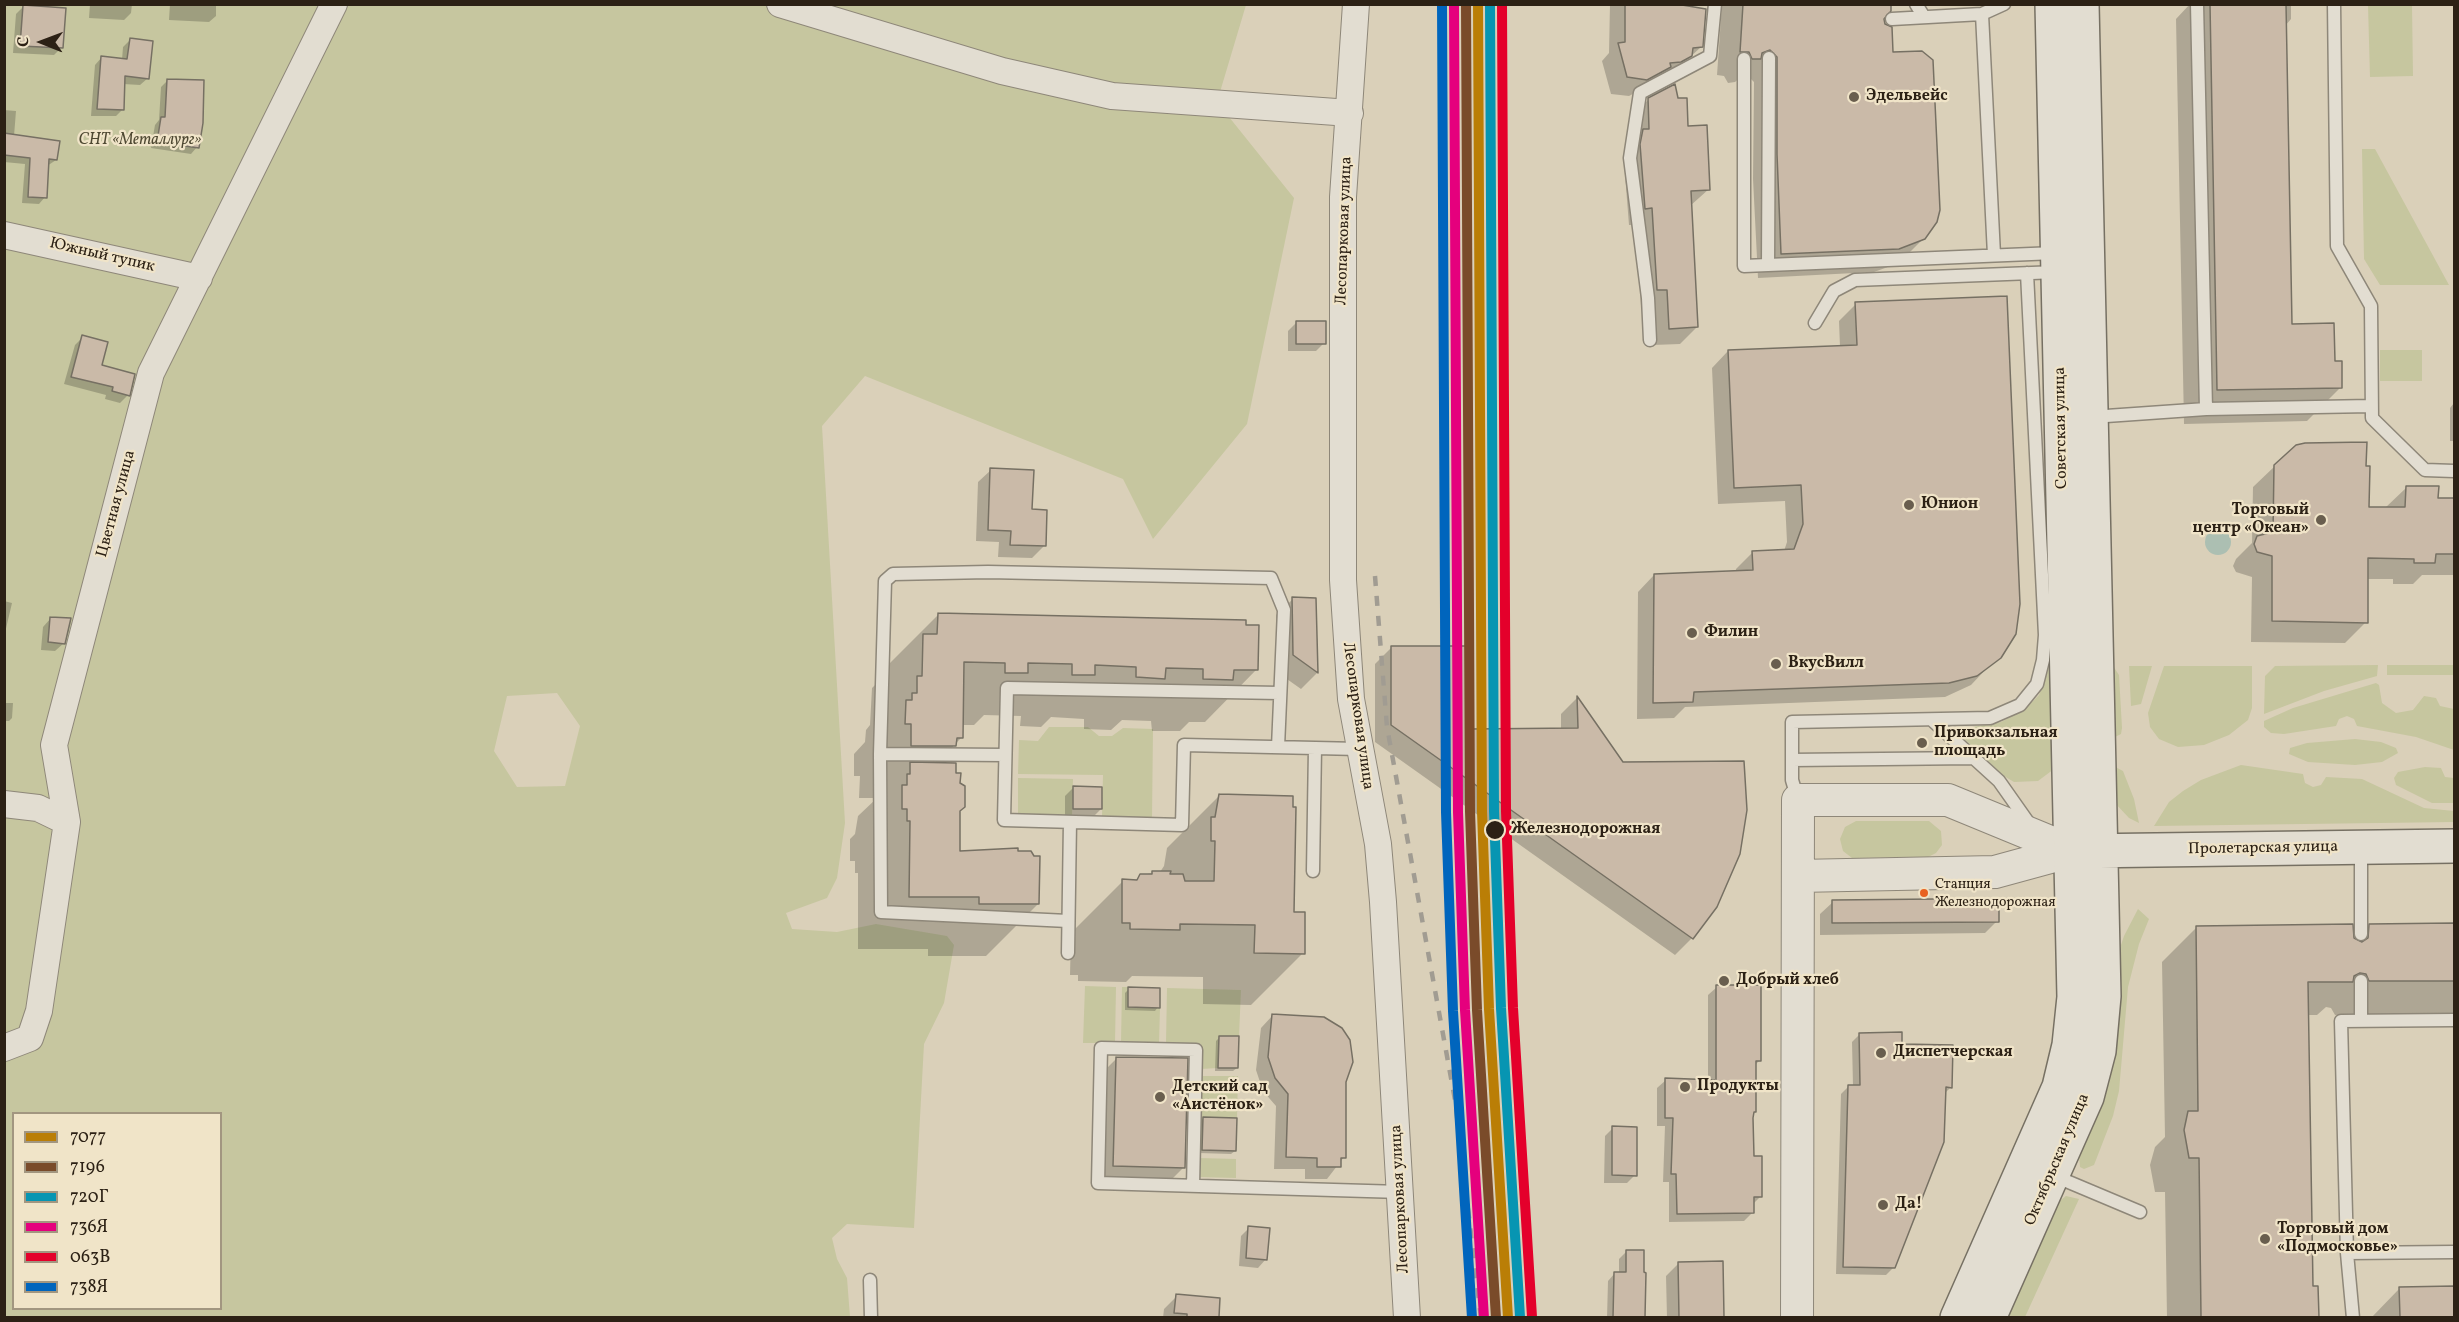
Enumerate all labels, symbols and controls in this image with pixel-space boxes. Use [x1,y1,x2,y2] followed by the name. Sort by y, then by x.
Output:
[12,12,72,72] north arrow
[13,36,35,47] text: С
[1866,87,1948,107] place label: Эдельвейс
[1847,90,1861,104] marker: Эдельвейс
[78,131,202,151] park label: СНТ «Металлург»
[1333,156,1357,306] street label: Лесопарковая улица
[48,235,156,277] street label: Южный тупик
[2051,367,2073,489] street label: Советская улица
[93,448,141,560] street label: Цветная улица
[1921,495,1978,515] place label: Юнион
[1902,498,1916,512] marker: Юнион
[2193,501,2309,539] place label: Торговый центр «Океан»
[2314,513,2328,527] marker: Торговый центр «Океан»
[1704,623,1758,643] place label: Филин
[1685,626,1699,640] marker: Филин
[1337,641,1377,791] street label: Лесопарковая улица
[1788,654,1864,674] place label: ВкусВилл
[1769,657,1783,671] marker: ВкусВилл
[1934,724,2058,762] place label: Привокзальная площадь
[1915,736,1929,750] marker: Привокзальная площадь
[1484,819,1506,841] marker: Железнодорожная
[1511,820,1660,840] place label: Железнодорожная
[2188,838,2338,860] street label: Пролетарская улица
[1935,877,2055,910] place label: Станция Железнодорожная
[1918,887,1930,899] marker: Станция Железнодорожная
[1736,971,1839,991] place label: Добрый хлеб
[1717,974,1731,988] marker: Добрый хлеб
[1893,1043,2013,1063] place label: Диспетчерская
[1874,1046,1888,1060] marker: Диспетчерская
[1697,1077,1779,1097] place label: Продукты
[1172,1078,1268,1116] place label: Детский сад «Аистёнок»
[1678,1080,1692,1094] marker: Продукты
[1153,1090,1167,1104] marker: Детский сад «Аистёнок»
[2021,1091,2095,1229] street label: Октябрьская улица
[12,1112,222,1310] legend
[1388,1124,1414,1274] street label: Лесопарковая улица
[70,1125,106,1150] text: 7077
[70,1155,105,1180] text: 7196
[70,1185,109,1210] text: 720Г
[1895,1195,1922,1215] place label: Да!
[1876,1198,1890,1212] marker: Да!
[70,1215,108,1240] text: 736Я
[2277,1220,2398,1258] place label: Торговый дом «Подмосковье»
[2258,1232,2272,1246] marker: Торговый дом «Подмосковье»
[70,1245,110,1270] text: 063В
[70,1275,108,1300] text: 738Я

